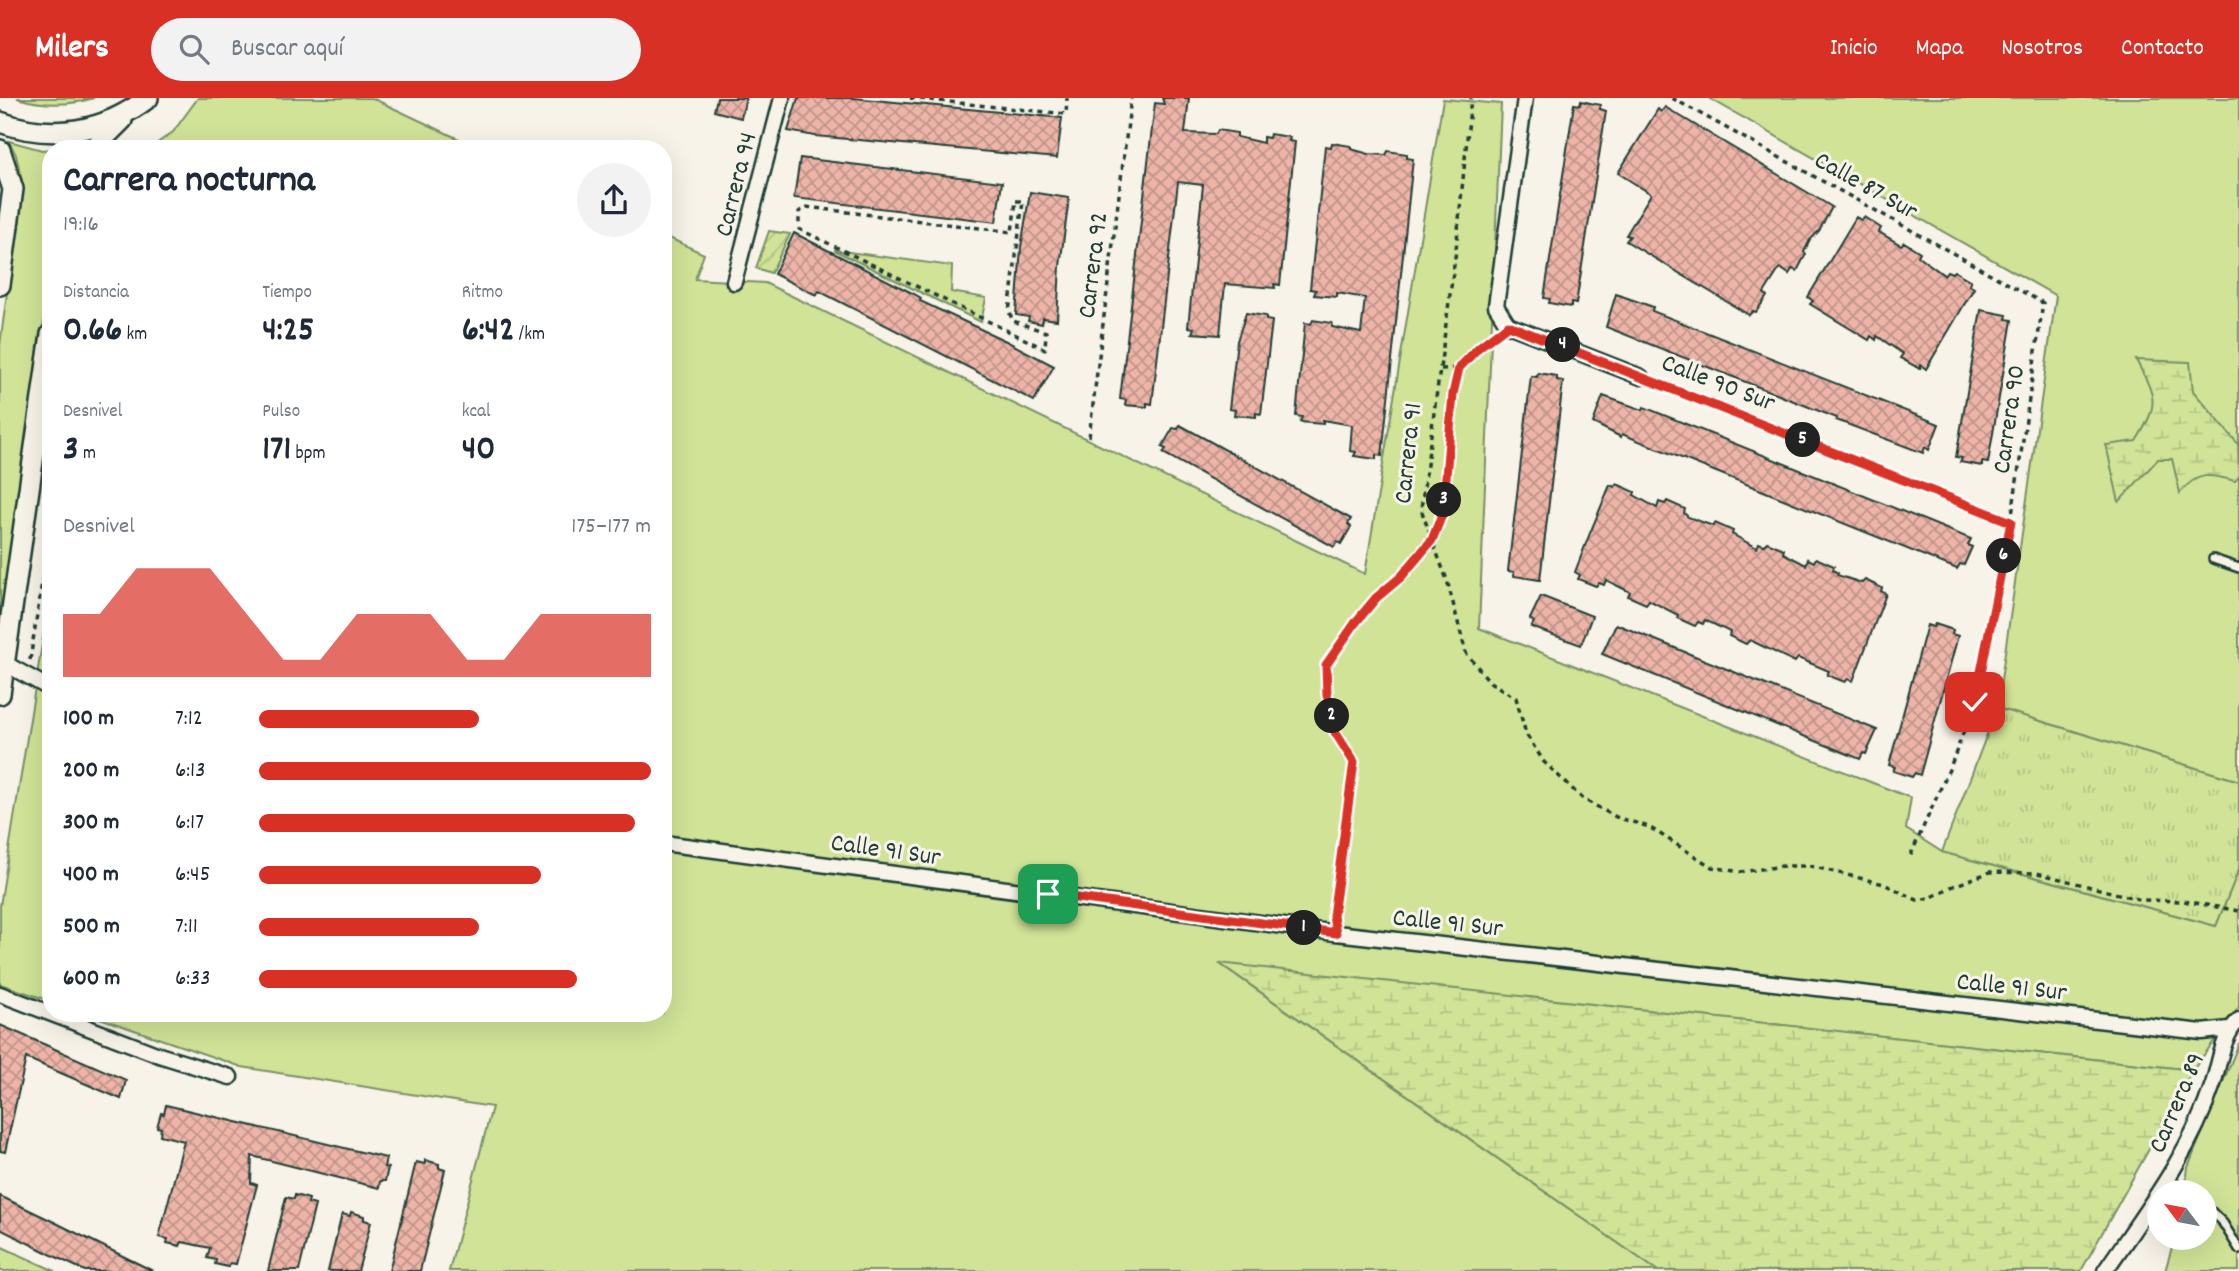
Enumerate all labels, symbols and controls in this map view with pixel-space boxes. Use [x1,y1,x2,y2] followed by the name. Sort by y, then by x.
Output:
[151,18,641,81] search box
[35,26,109,73] text: Milers
[175,30,213,68] icon: search
[231,31,343,68] text: Buscar aquí
[1830,32,1878,66] text: Inicio
[1916,32,1963,66] text: Mapa
[2001,32,2083,66] text: Nosotros
[2121,32,2204,66] text: Contacto
[707,129,768,241] street label: Carrera 94
[1807,143,1924,231] street label: Calle 87 Sur
[63,155,315,210] text: Carrera nocturna
[577,163,651,237] button: share
[63,209,99,242] text: 19:16
[1070,210,1119,321] street label: Carrera 92
[63,280,129,307] text: Distancia
[262,280,312,307] text: Tiempo
[462,280,503,307] text: Ritmo
[63,307,122,357] text: 0.66
[262,307,314,357] text: 4:25
[462,307,514,357] text: 6:42
[122,322,147,349] text: km
[514,322,545,349] text: /km
[1546,328,1580,362] pin: 4
[1559,331,1566,358] text: 4
[1655,346,1780,423] street label: Calle 90 Sur
[1985,363,2036,476] street label: Carrera 90
[63,399,122,426] text: Desnivel
[262,399,300,426] text: Pulso
[462,399,491,426] text: kcal
[1386,401,1433,506] street label: Carrera 91
[1786,422,1820,458] pin: 5
[63,426,79,476] text: 3
[262,426,291,476] text: 171
[462,426,495,476] text: 40
[1798,426,1807,453] text: 5
[79,441,96,468] text: m
[291,441,325,468] text: bpm
[1426,482,1462,518] pin: 3
[1439,486,1448,513] text: 3
[63,511,135,544] text: Desnivel
[571,511,651,544] text: 175–177 m
[1986,538,2022,574] pin: 6
[1999,542,2008,569] text: 6
[1945,672,2005,732] pin
[1956,683,1994,721] icon: check
[1314,698,1350,734] pin: 2
[1327,702,1336,729] text: 2
[63,703,114,736] text: 100 m
[175,703,203,736] text: 7:12
[63,755,119,788] text: 200 m
[175,755,205,788] text: 6:13
[63,807,119,840] text: 300 m
[175,807,204,840] text: 6:17
[828,825,943,878] street label: Calle 91 Sur
[63,859,119,892] text: 400 m
[175,859,210,892] text: 6:45
[1018,864,1078,924] pin
[1029,875,1067,913] icon: arrive
[1391,900,1505,949] street label: Calle 91 Sur
[1286,910,1322,946] pin: 1
[63,911,120,944] text: 500 m
[175,911,198,944] text: 7:11
[1301,914,1306,941] text: 1
[63,963,120,996] text: 600 m
[175,963,211,996] text: 6:33
[1955,964,2069,1013] street label: Calle 91 Sur
[2141,1047,2216,1159] street label: Carrera 89
[2147,1180,2217,1250] north arrow
[2147,1180,2217,1250] map controls

